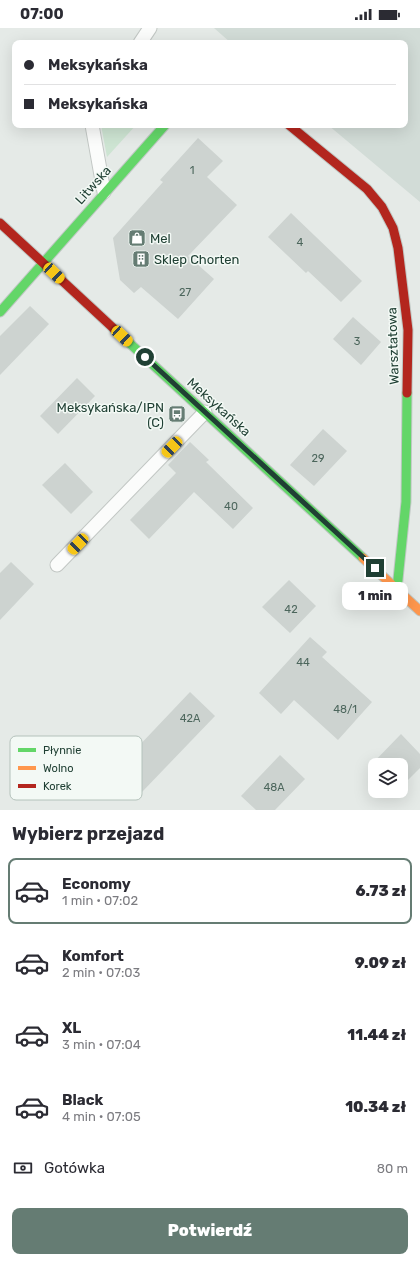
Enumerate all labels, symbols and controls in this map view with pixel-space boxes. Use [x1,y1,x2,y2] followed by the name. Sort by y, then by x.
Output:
[20,5,64,23] text: 07:00
[48,56,148,74] text: Meksykańska
[48,95,148,113] text: Meksykańska
[72,163,114,207] street label: Litwska
[190,164,194,177] house number: 1
[127,228,147,248] shop icon: Mel
[150,231,171,246] place label: Mel
[297,236,304,249] house number: 4
[131,249,151,269] building icon: Sklep Chorten
[154,252,239,267] place label: Sklep Chorten
[41,260,67,286] car
[179,286,191,299] house number: 27
[384,307,402,385] street label: Warsztatowa
[109,323,135,349] car
[354,335,361,348] house number: 3
[136,348,154,366] route start
[184,375,254,439] street label: Meksykańska
[57,400,164,430] place label: Meksykańska/IPN (C)
[167,404,187,424] bus stop icon: Meksykańska/IPN (C)
[159,434,185,460] car
[312,452,324,465] house number: 29
[224,500,238,513] house number: 40
[65,531,91,557] car
[366,559,384,577] route end
[342,582,408,610] callout: 1 min
[358,588,392,603] text: 1 min
[284,603,298,616] house number: 42
[296,656,310,669] house number: 44
[333,703,357,716] house number: 48/1
[180,712,201,725] house number: 42A
[10,736,142,800] legend
[43,744,81,757] text: Płynnie
[368,758,408,798] map controls
[368,758,408,798] button: layers
[43,762,74,775] text: Wolno
[43,780,72,793] text: Korek
[263,781,285,794] house number: 48A
[12,823,164,845] text: Wybierz przejazd
[14,873,50,909] icon: car
[62,875,131,893] text: Economy
[356,882,406,900] text: 6.73 zł
[62,893,138,908] text: 1 min · 07:02
[14,945,50,981] icon: car
[62,947,124,965] text: Komfort
[355,954,406,972] text: 9.09 zł
[62,965,140,980] text: 2 min · 07:03
[14,1017,50,1053] icon: car
[62,1019,81,1037] text: XL
[347,1026,406,1044] text: 11.44 zł
[62,1037,141,1052] text: 3 min · 07:04
[14,1089,50,1125] icon: car
[62,1091,103,1109] text: Black
[345,1098,406,1116] text: 10.34 zł
[62,1109,141,1124] text: 4 min · 07:05
[12,1157,34,1179] icon: cash
[44,1159,105,1177] text: Gotówka
[377,1161,408,1176] text: 80 m
[12,1208,408,1254] button: Potwierdź

